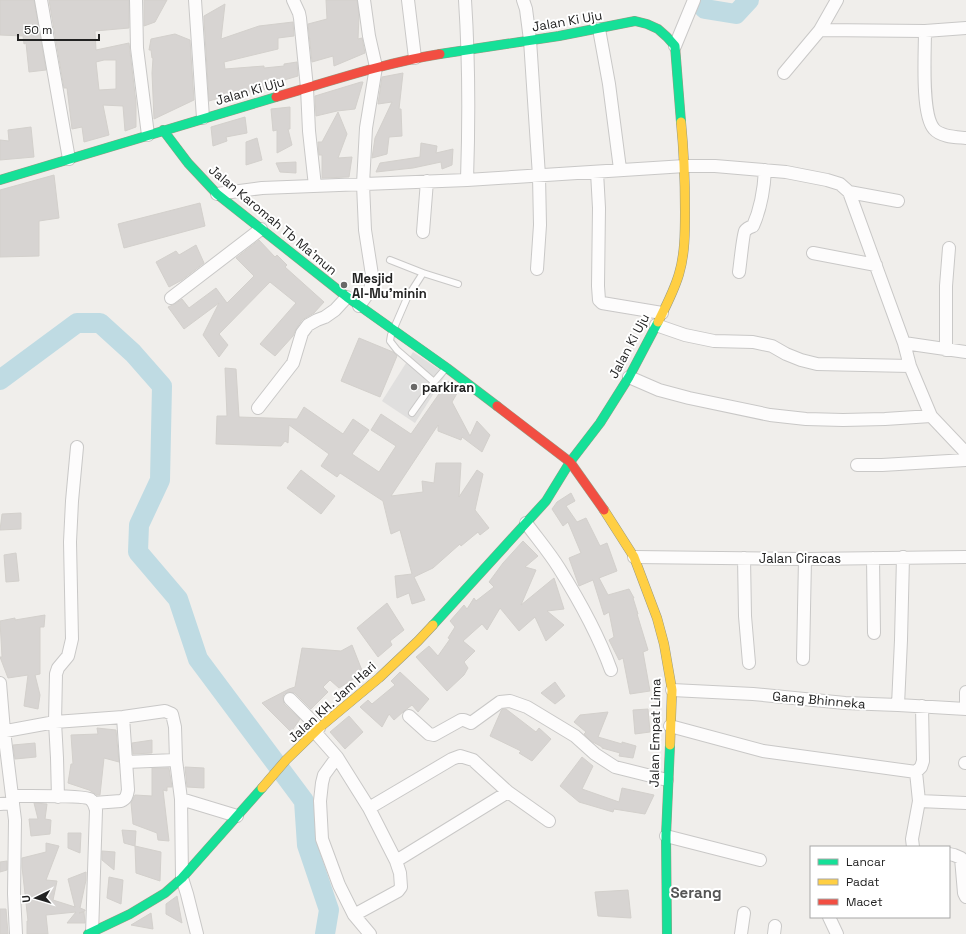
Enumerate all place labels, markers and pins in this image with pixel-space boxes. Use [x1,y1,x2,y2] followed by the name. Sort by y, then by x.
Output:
[352,270,427,302] place label: Mesjid Al-Mu'minin
[339,280,349,290] marker: Mesjid Al-Mu'minin
[422,379,474,396] place label: parkiran
[409,382,419,392] marker: parkiran

